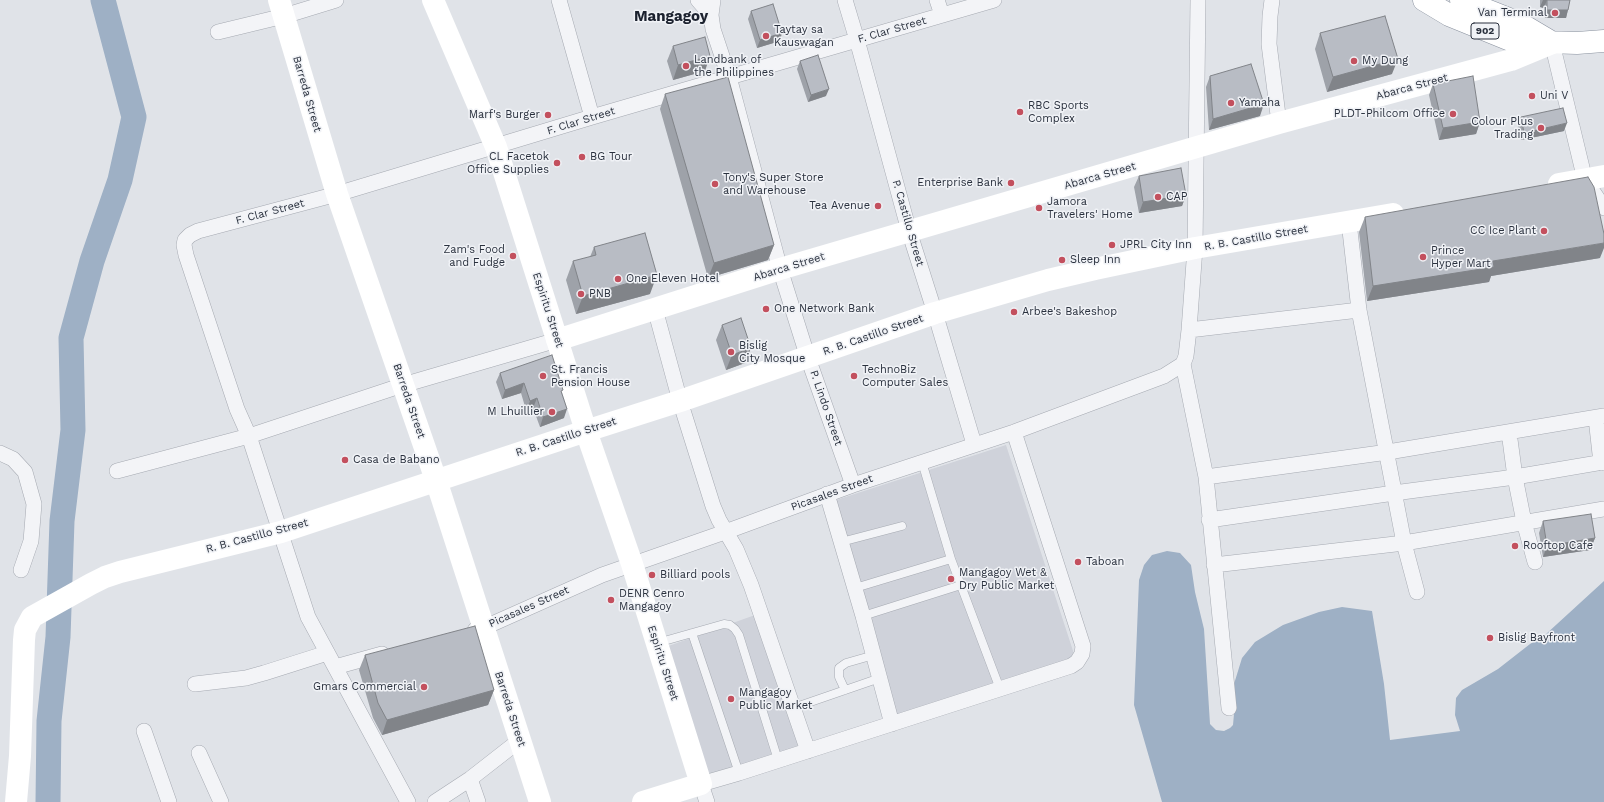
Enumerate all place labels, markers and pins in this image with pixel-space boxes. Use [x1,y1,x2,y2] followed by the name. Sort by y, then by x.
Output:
[1478,6,1547,20] place label: Van Terminal
[1550,8,1560,18] marker: Van Terminal
[774,23,834,49] place label: Taytay sa Kauswagan
[761,31,771,41] marker: Taytay sa Kauswagan
[694,53,774,79] place label: Landbank of the Philippines
[1362,54,1408,68] place label: My Dung
[1349,56,1359,66] marker: My Dung
[681,61,691,71] marker: Landbank of the Philippines
[1540,89,1568,103] place label: Uni V
[1527,91,1537,101] marker: Uni V
[1239,96,1280,110] place label: Yamaha
[1226,98,1236,108] marker: Yamaha
[1028,99,1089,125] place label: RBC Sports Complex
[1015,107,1025,117] marker: RBC Sports Complex
[1334,107,1445,121] place label: PLDT-Philcom Office
[469,108,540,122] place label: Marf's Burger
[1448,109,1458,119] marker: PLDT-Philcom Office
[543,110,553,120] marker: Marf's Burger
[1471,115,1533,141] place label: Colour Plus Trading
[1536,123,1546,133] marker: Colour Plus Trading
[467,150,549,176] place label: CL Facetok Office Supplies
[590,150,632,164] place label: BG Tour
[577,152,587,162] marker: BG Tour
[552,158,562,168] marker: CL Facetok Office Supplies
[723,171,824,197] place label: Tony's Super Store and Warehouse
[917,176,1003,190] place label: Enterprise Bank
[1006,178,1016,188] marker: Enterprise Bank
[710,179,720,189] marker: Tony's Super Store and Warehouse
[1166,190,1188,204] place label: CAP
[1153,192,1163,202] marker: CAP
[1047,195,1133,221] place label: Jamora Travelers' Home
[809,199,870,213] place label: Tea Avenue
[873,201,883,211] marker: Tea Avenue
[1034,203,1044,213] marker: Jamora Travelers' Home
[1470,224,1536,238] place label: CC Ice Plant
[1539,226,1549,236] marker: CC Ice Plant
[1120,238,1192,252] place label: JPRL City Inn
[1107,240,1117,250] marker: JPRL City Inn
[443,243,505,269] place label: Zam's Food and Fudge
[1431,244,1491,270] place label: Prince Hyper Mart
[508,251,518,261] marker: Zam's Food and Fudge
[1418,252,1428,262] marker: Prince Hyper Mart
[1070,253,1121,267] place label: Sleep Inn
[1057,255,1067,265] marker: Sleep Inn
[626,272,719,286] place label: One Eleven Hotel
[613,274,623,284] marker: One Eleven Hotel
[589,287,611,301] place label: PNB
[576,289,586,299] marker: PNB
[774,302,874,316] place label: One Network Bank
[761,304,771,314] marker: One Network Bank
[1022,305,1117,319] place label: Arbee's Bakeshop
[1009,307,1019,317] marker: Arbee's Bakeshop
[739,339,805,365] place label: Bislig City Mosque
[726,347,736,357] marker: Bislig City Mosque
[551,363,630,389] place label: St. Francis Pension House
[862,363,948,389] place label: TechnoBiz Computer Sales
[538,371,548,381] marker: St. Francis Pension House
[849,371,859,381] marker: TechnoBiz Computer Sales
[487,405,544,419] place label: M Lhuillier
[547,407,557,417] marker: M Lhuillier
[353,453,439,467] place label: Casa de Babano
[340,455,350,465] marker: Casa de Babano
[1523,539,1593,553] place label: Rooftop Cafe
[1510,541,1520,551] marker: Rooftop Cafe
[1086,555,1124,569] place label: Taboan
[1073,557,1083,567] marker: Taboan
[959,566,1054,592] place label: Mangagoy Wet & Dry Public Market
[660,568,730,582] place label: Billiard pools
[647,570,657,580] marker: Billiard pools
[946,574,956,584] marker: Mangagoy Wet & Dry Public Market
[619,587,685,613] place label: DENR Cenro Mangagoy
[606,595,616,605] marker: DENR Cenro Mangagoy
[1498,631,1575,645] place label: Bislig Bayfront
[1485,633,1495,643] marker: Bislig Bayfront
[313,680,416,694] place label: Gmars Commercial
[419,682,429,692] marker: Gmars Commercial
[739,686,812,712] place label: Mangagoy Public Market
[726,694,736,704] marker: Mangagoy Public Market

